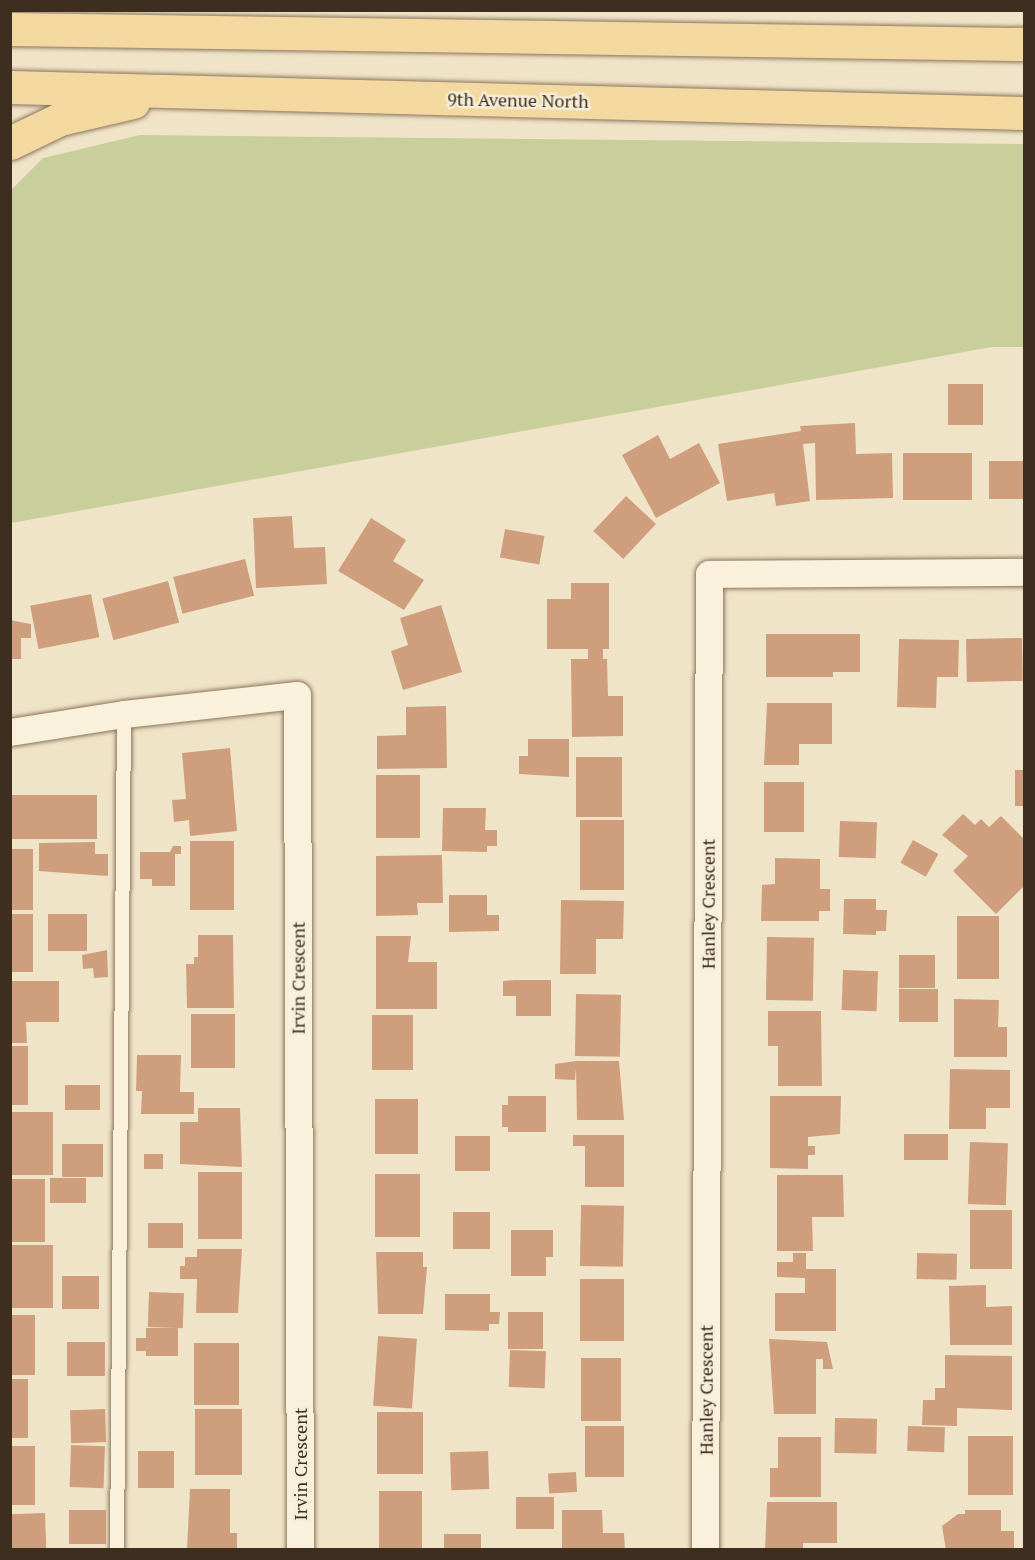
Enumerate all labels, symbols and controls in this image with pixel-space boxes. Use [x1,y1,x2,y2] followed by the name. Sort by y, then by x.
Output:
[447,88,589,112] street label: 9th Avenue North
[697,839,719,969] street label: Hanley Crescent
[287,921,309,1035] street label: Irvin Crescent
[695,1325,717,1455] street label: Hanley Crescent
[289,1407,311,1521] street label: Irvin Crescent

